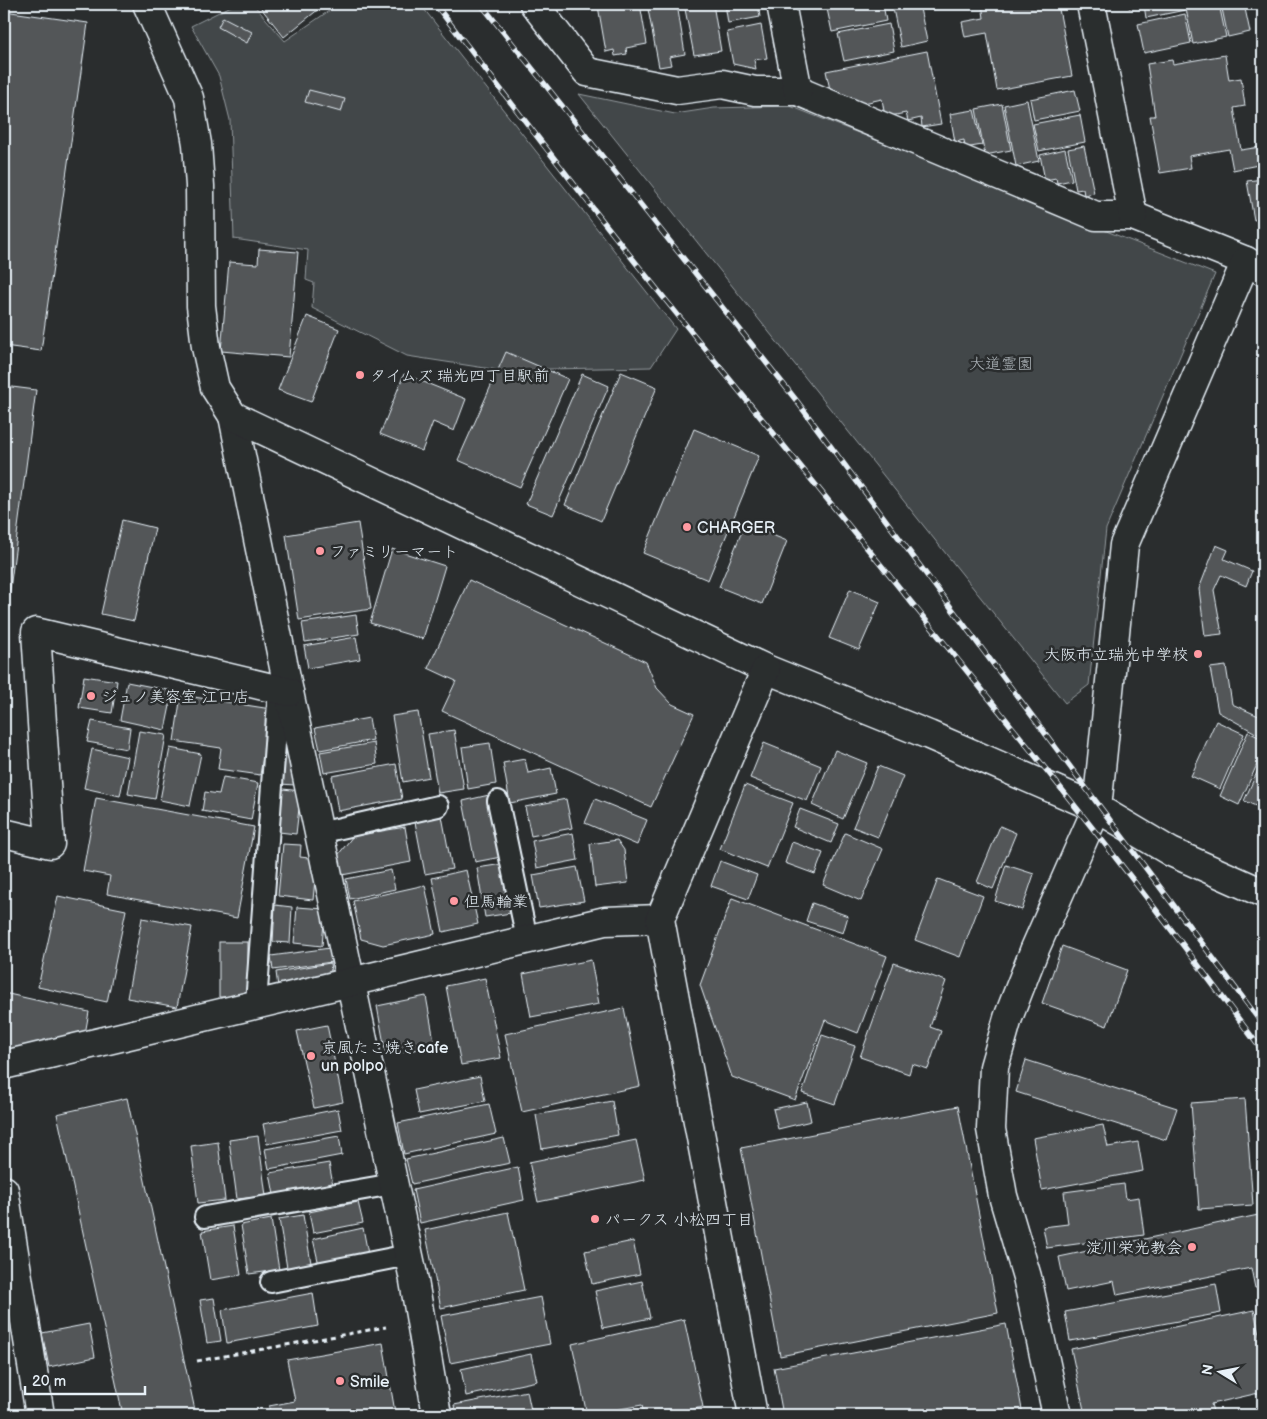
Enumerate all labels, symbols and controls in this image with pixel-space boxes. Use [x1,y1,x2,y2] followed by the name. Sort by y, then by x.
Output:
[969,355,1033,374] park label: 大道霊園
[370,367,549,386] place label: タイムズ 瑞光四丁目駅前
[354,369,366,381] marker: タイムズ 瑞光四丁目駅前
[697,519,775,538] place label: CHARGER
[681,521,693,533] marker: CHARGER
[330,543,458,562] place label: ファミリーマート
[314,545,326,557] marker: ファミリーマート
[1044,646,1188,665] place label: 大阪市立瑞光中学校
[1192,648,1204,660] marker: 大阪市立瑞光中学校
[101,688,249,707] place label: ジュノ美容室 江口店
[85,690,97,702] marker: ジュノ美容室 江口店
[464,893,528,912] place label: 但馬輪業
[448,895,460,907] marker: 但馬輪業
[321,1039,449,1076] place label: 京風たこ焼きcafe un polpo
[305,1050,317,1062] marker: 京風たこ焼きcafe un polpo
[605,1211,753,1230] place label: パークス 小松四丁目
[589,1213,601,1225] marker: パークス 小松四丁目
[1086,1239,1182,1258] place label: 淀川栄光教会
[1186,1241,1198,1253] marker: 淀川栄光教会
[1194,1346,1244,1396] north arrow
[1198,1363,1217,1376] text: N
[25,1364,145,1396] scale bar
[32,1372,66,1391] text: 20 m
[350,1373,390,1392] place label: Smile
[334,1375,346,1387] marker: Smile

